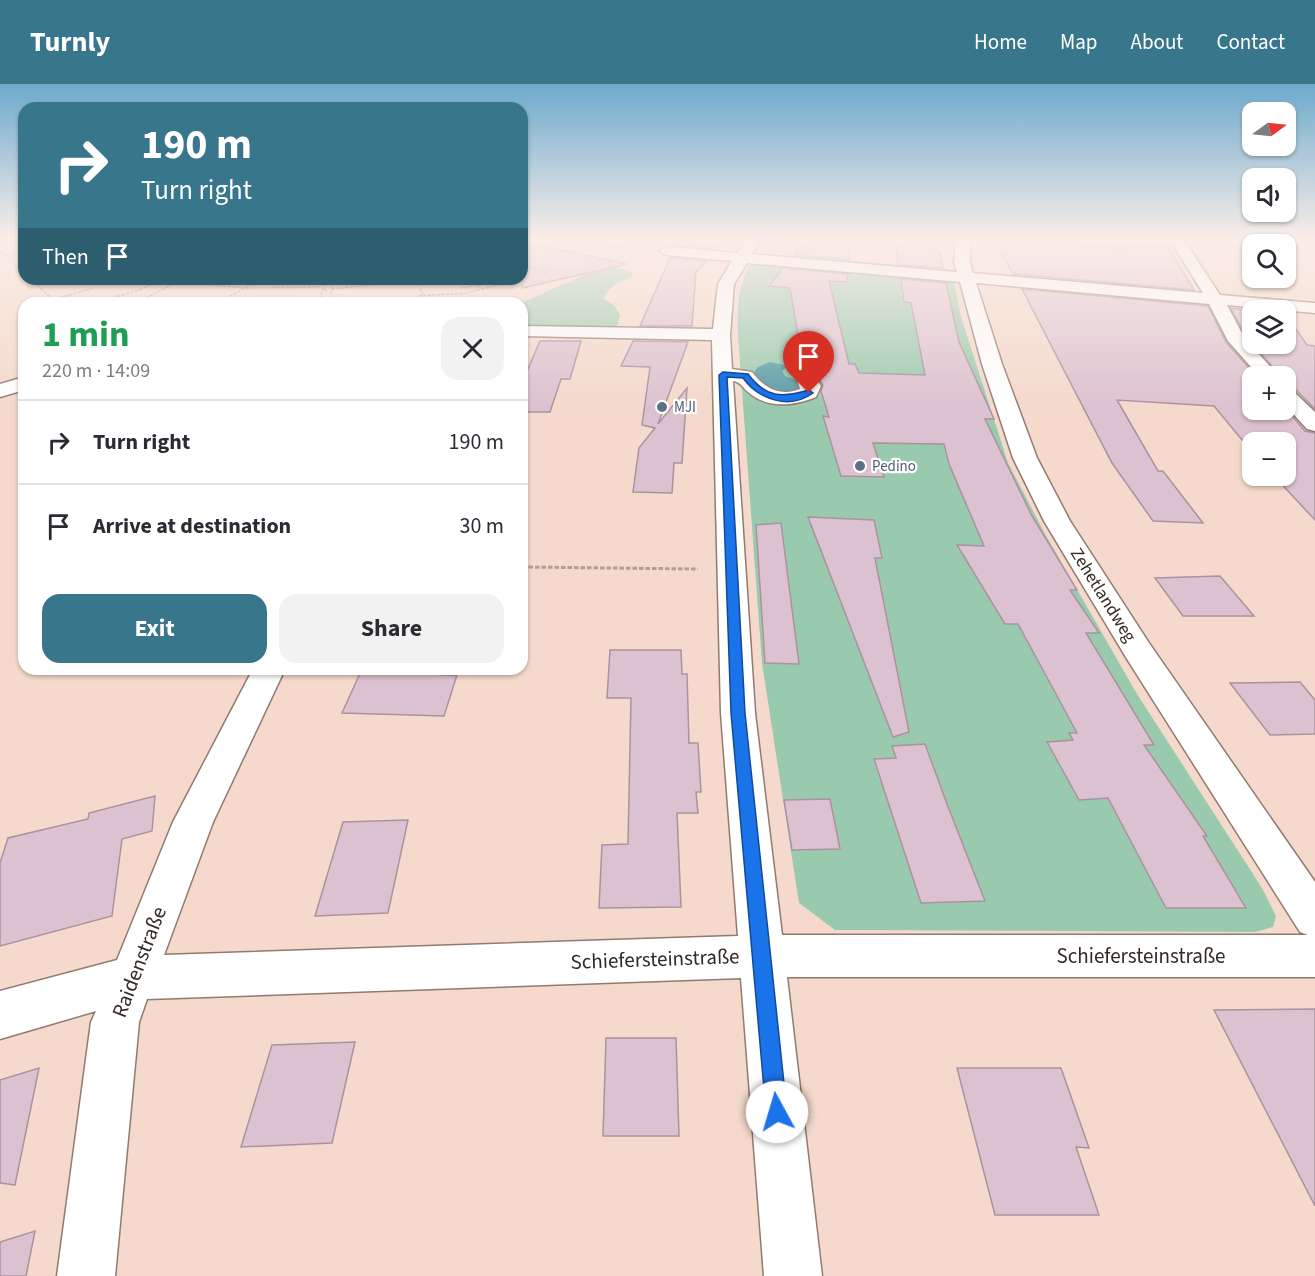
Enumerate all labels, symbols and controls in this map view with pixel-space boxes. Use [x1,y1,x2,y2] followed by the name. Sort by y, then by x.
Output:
[30,22,110,62] text: Turnly
[974,27,1027,57] text: Home
[1060,27,1098,57] text: Map
[1131,27,1183,57] text: About
[1216,27,1285,57] text: Contact
[1242,102,1296,156] north arrow
[1242,102,1296,486] map controls
[141,115,252,175] text: 190 m
[42,126,120,204] icon: right
[1242,168,1296,222] button: sound
[141,171,252,210] text: Turn right
[1242,234,1296,288] button: search
[101,240,134,273] icon: arrive
[42,241,89,273] text: Then
[1242,300,1296,354] button: layers
[42,309,130,360] text: 1 min
[441,317,504,380] button: close
[783,331,834,393] pin
[792,340,825,373] icon: arrive
[42,357,150,385] text: 220 m · 14:09
[1242,366,1296,420] button: +
[674,397,696,418] place label: MJI
[655,400,669,414] marker: MJI
[42,426,75,459] icon: right
[93,426,190,458] text: Turn right
[449,426,504,458] text: 190 m
[1242,432,1296,486] button: −
[872,456,916,477] place label: Pedino
[853,459,867,473] marker: Pedino
[42,510,75,543] icon: arrive
[93,510,291,542] text: Arrive at destination
[459,510,504,542] text: 30 m
[1064,543,1142,647] street label: Zehetlandweg
[42,594,267,663] button: Exit
[279,594,504,663] button: Share
[104,902,174,1022] street label: Raidenstraße
[570,941,740,977] street label: Schiefersteinstraße
[1057,941,1225,971] street label: Schiefersteinstraße
[745,1080,809,1144] position arrow

